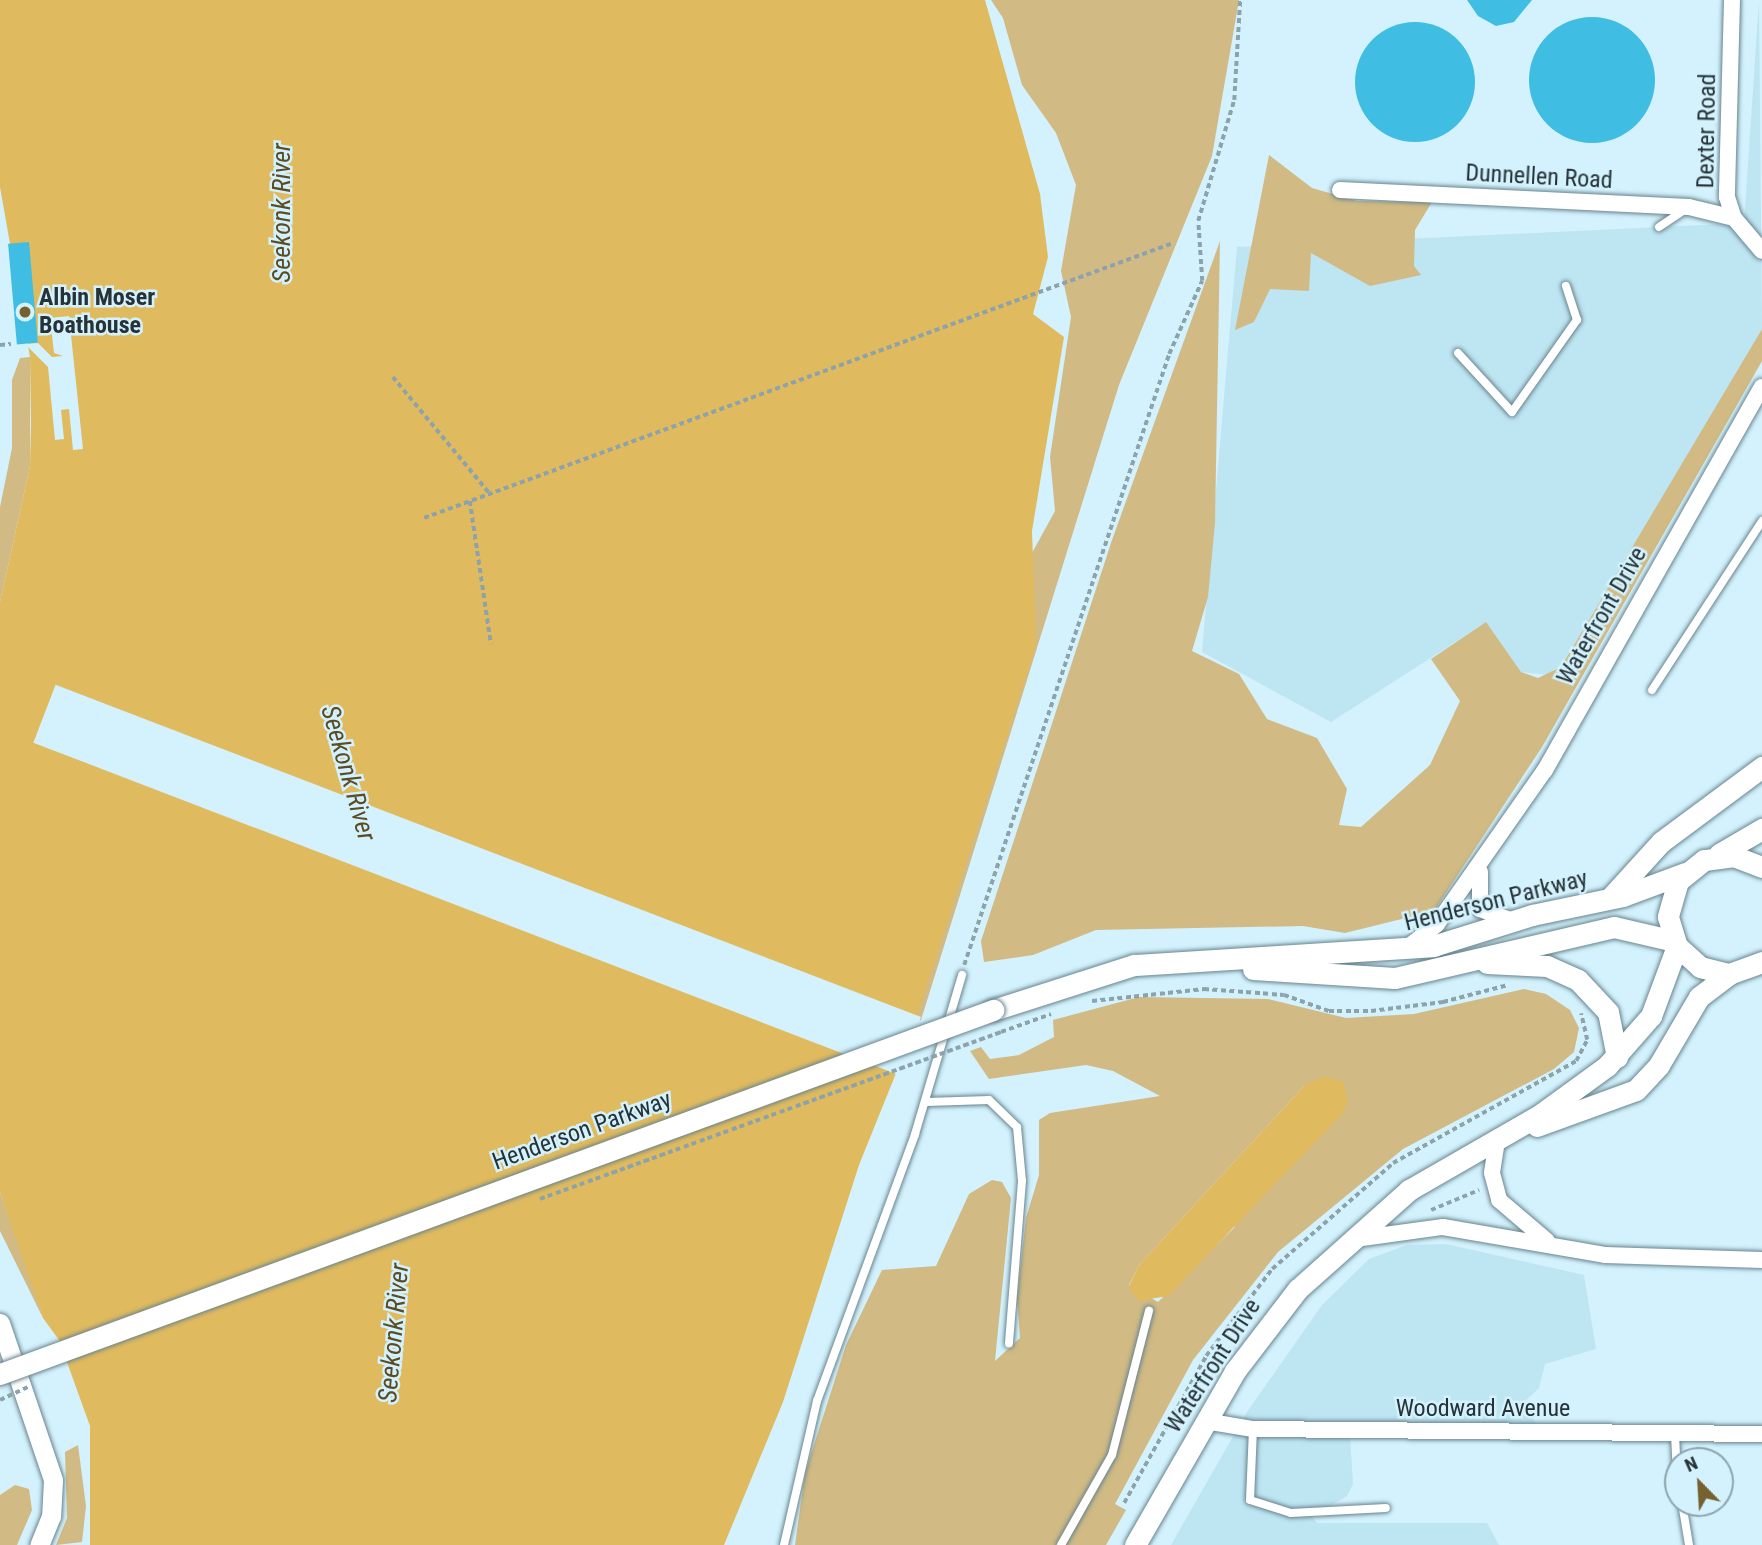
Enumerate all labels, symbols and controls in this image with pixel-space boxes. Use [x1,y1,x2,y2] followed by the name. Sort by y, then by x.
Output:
[1692,73,1722,189] street label: Dexter Road
[266,143,298,283] water label: Seekonk River
[1465,159,1613,195] street label: Dunnellen Road
[39,284,155,340] place label: Albin Moser Boathouse
[17,304,33,320] marker: Albin Moser Boathouse
[1551,542,1653,690] street label: Waterfront Drive
[314,702,382,844] water label: Seekonk River
[1401,864,1591,938] street label: Henderson Parkway
[489,1085,675,1177] street label: Henderson Parkway
[372,1262,416,1404] water label: Seekonk River
[1159,1294,1267,1438] street label: Waterfront Drive
[1396,1395,1570,1423] street label: Woodward Avenue
[1664,1447,1734,1517] north arrow
[1681,1451,1701,1477] text: N

